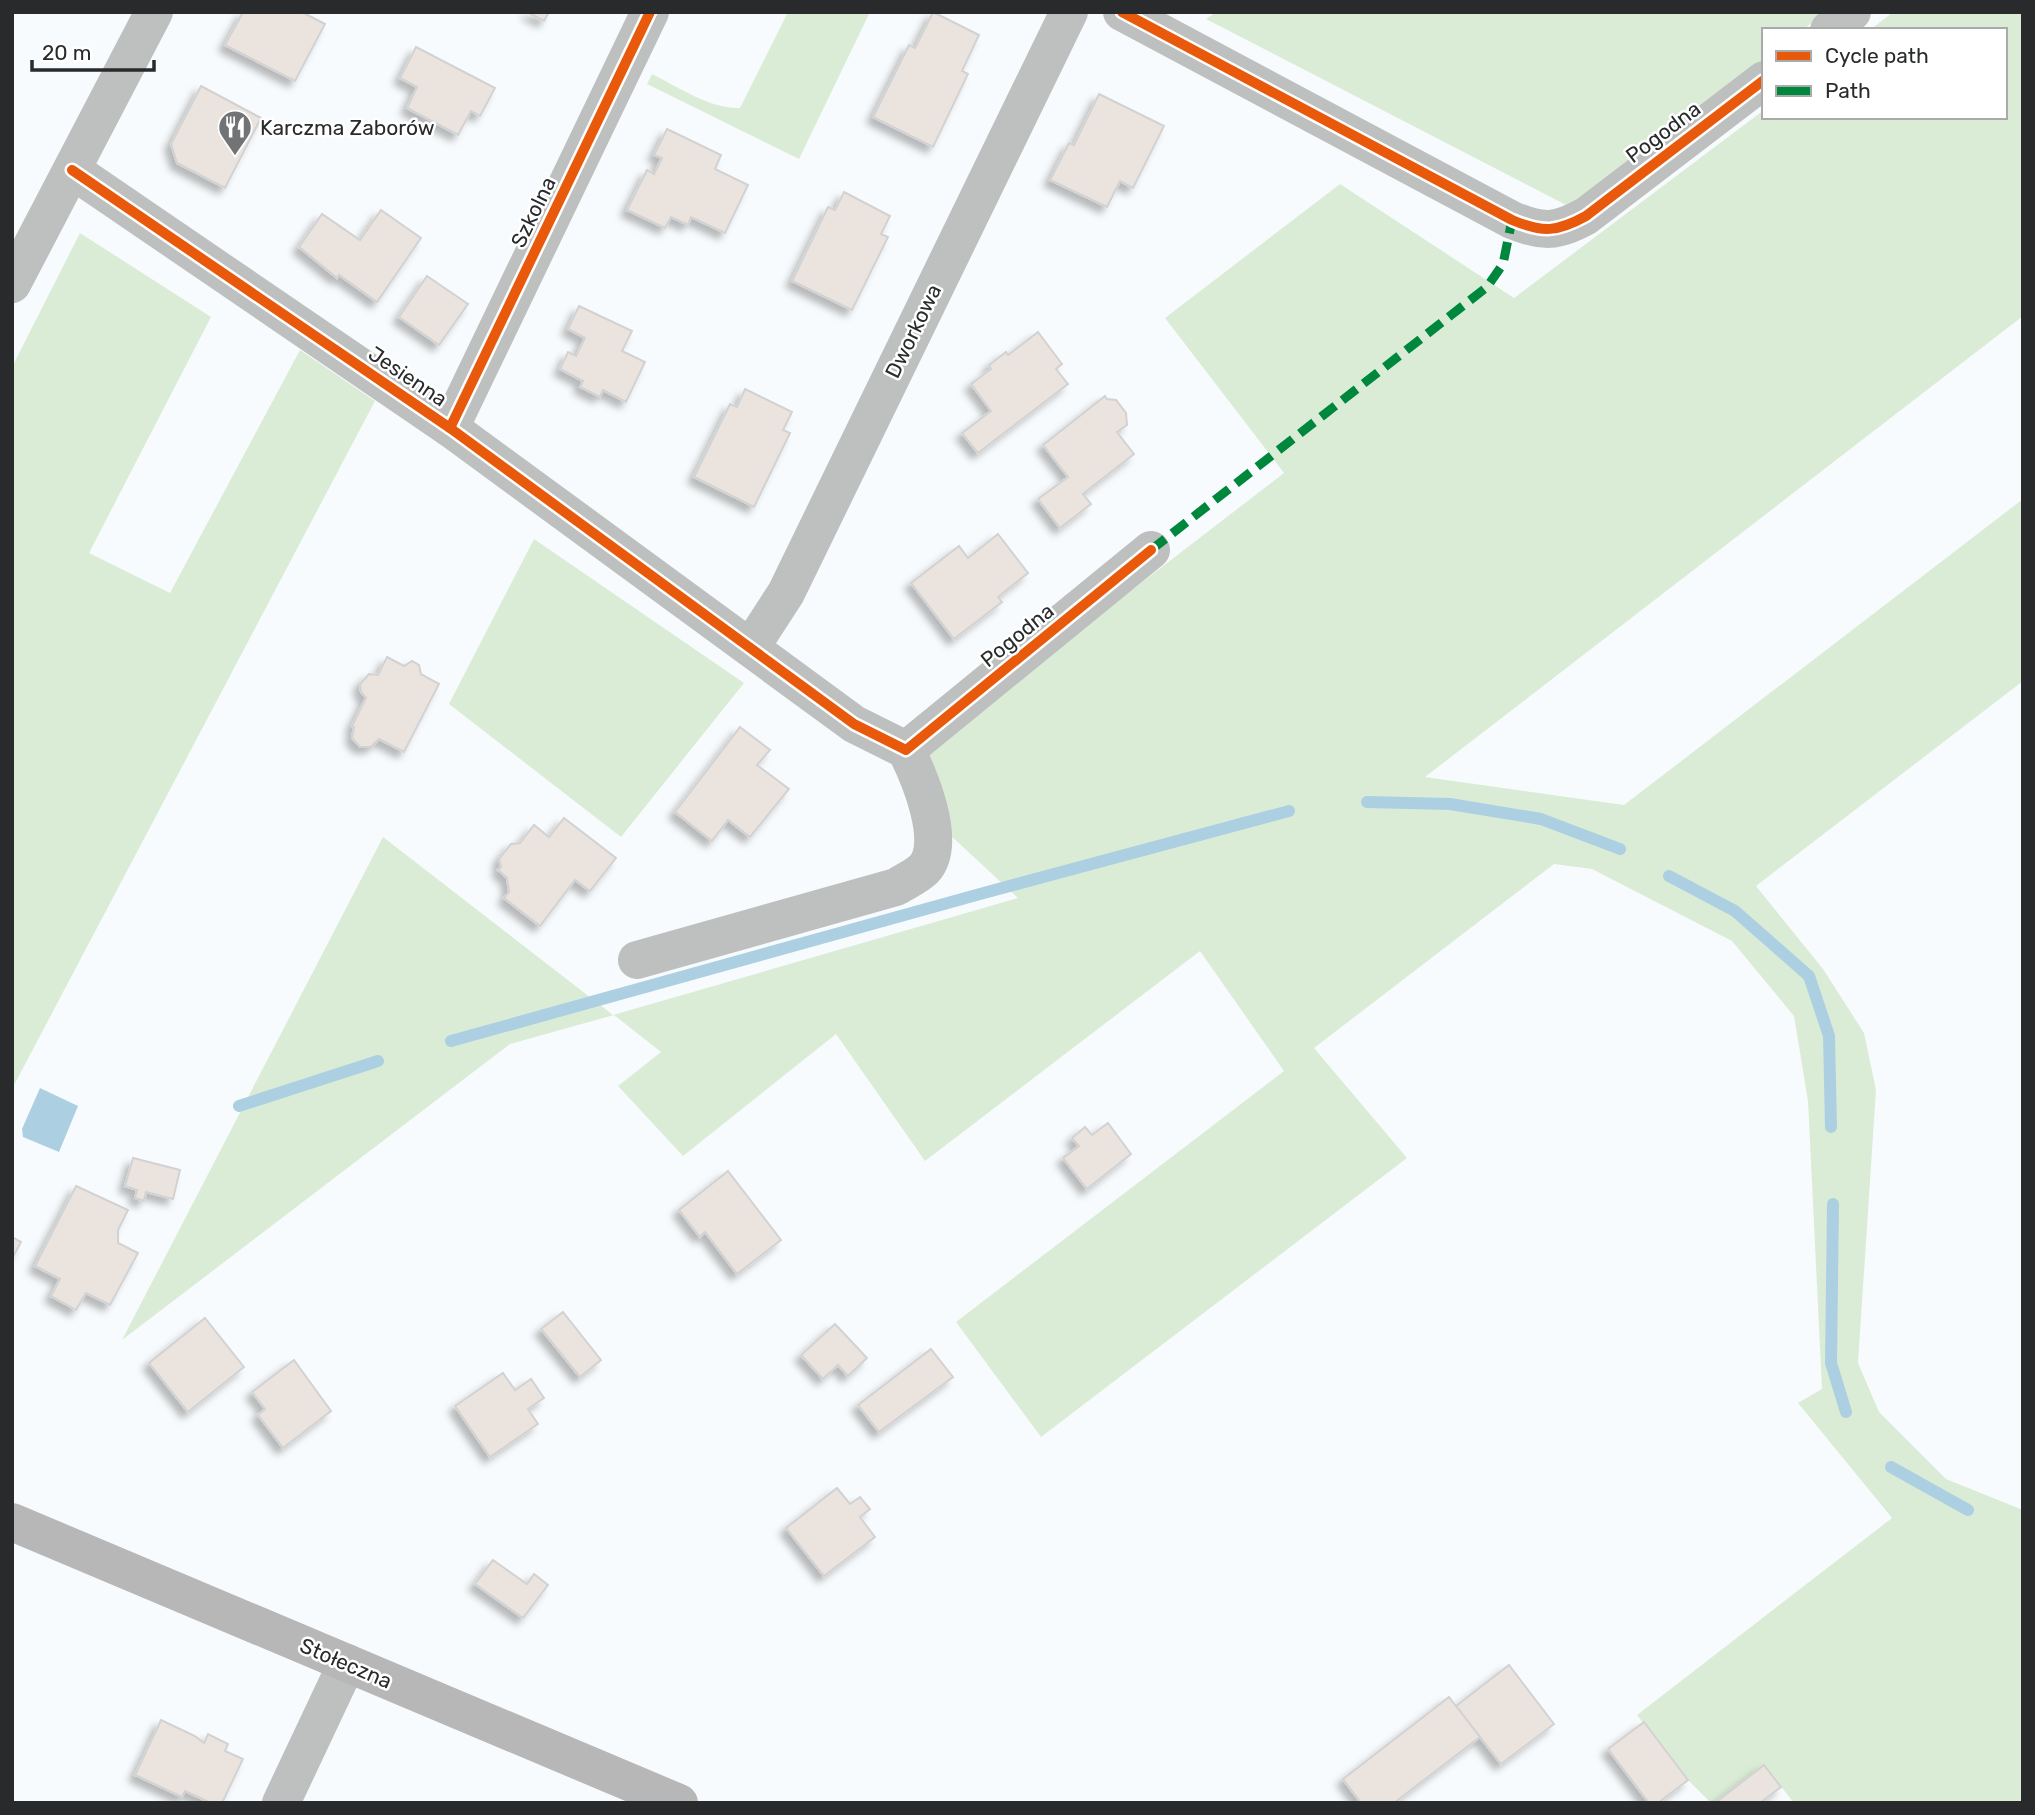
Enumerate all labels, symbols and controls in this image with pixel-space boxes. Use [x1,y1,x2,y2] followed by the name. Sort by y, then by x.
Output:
[32,28,154,72] scale bar
[1762,28,2007,119] legend
[42,40,91,65] text: 20 m
[1825,43,1929,68] text: Cycle path
[1825,78,1871,103] text: Path
[1621,96,1705,168] street label: Pogodna
[216,108,254,157] restaurant icon: Karczma Zaborów
[260,115,435,140] place label: Karczma Zaborów
[505,173,561,251] street label: Szkolna
[880,280,946,382] street label: Dworkowa
[364,341,452,411] street label: Jesienna
[975,598,1059,672] street label: Pogodna
[296,1632,396,1694] street label: Stołeczna

